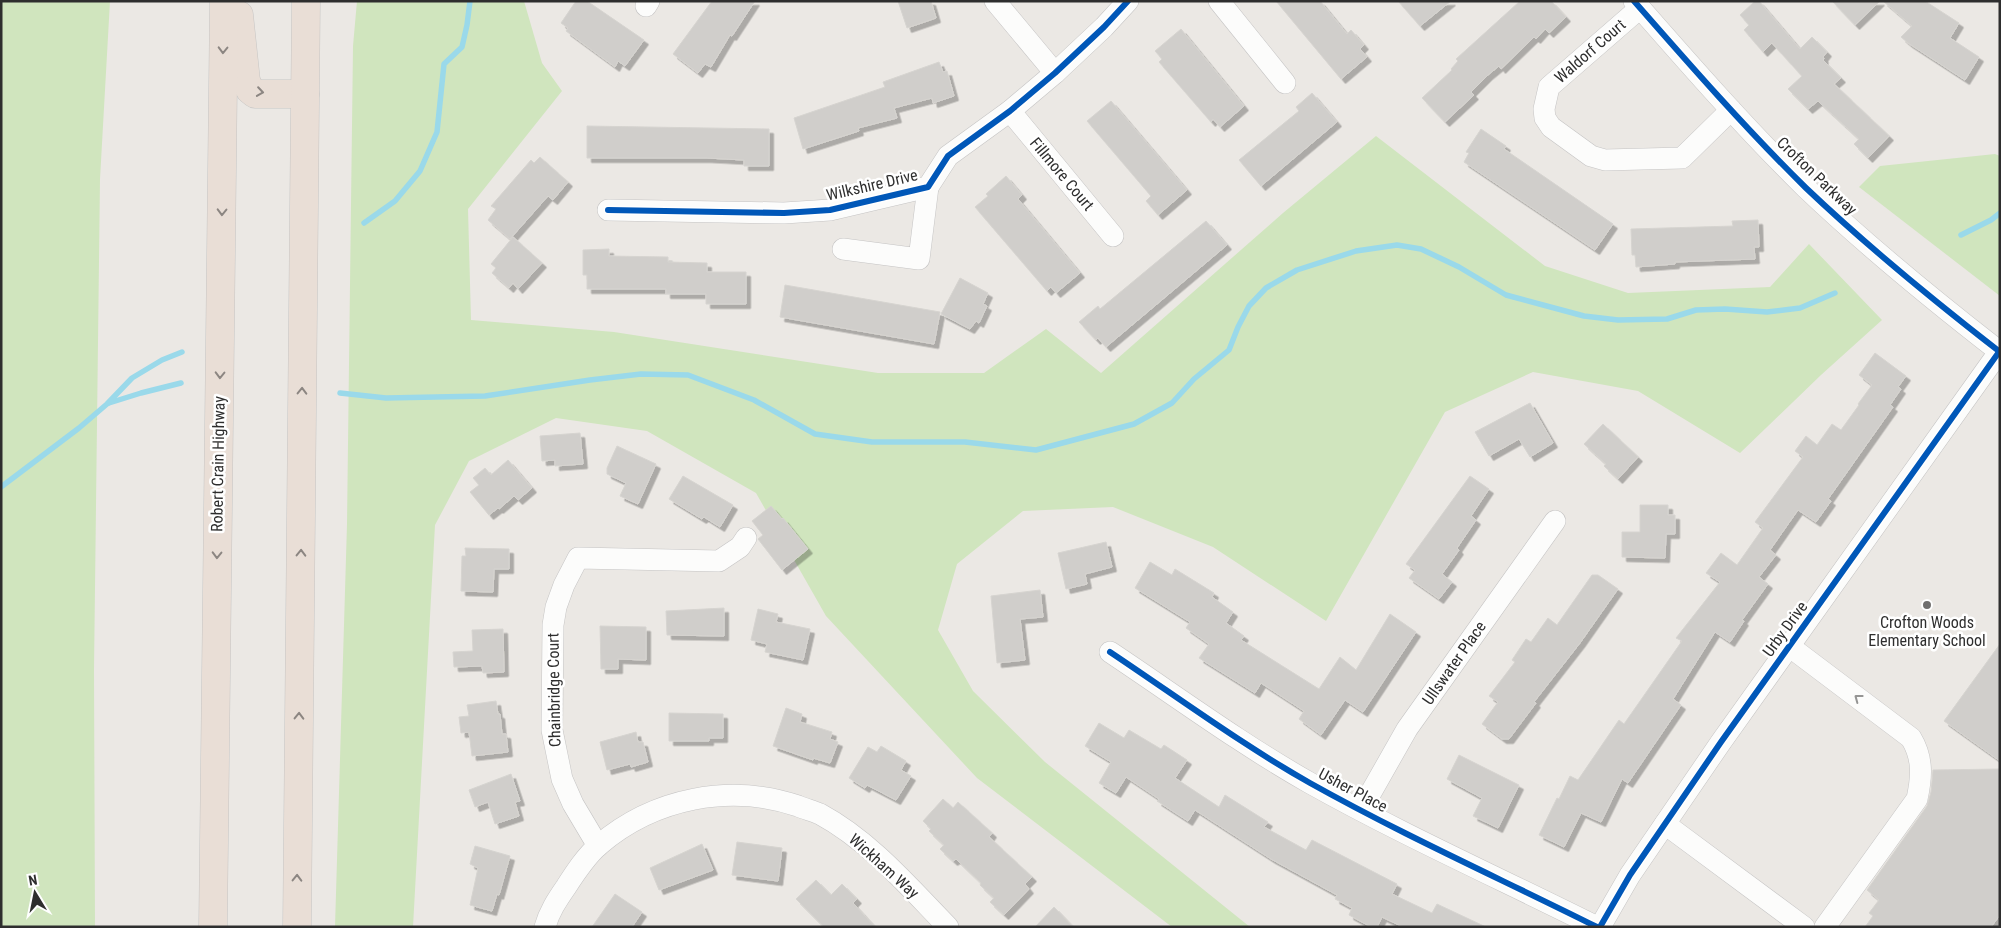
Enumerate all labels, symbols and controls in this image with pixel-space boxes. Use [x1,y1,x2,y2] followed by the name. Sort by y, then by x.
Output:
[1551,15,1630,87] street label: Waldorf Court
[218,46,229,54] one-way arrow
[256,87,265,97] one-way arrow
[1773,133,1861,219] street label: Crofton Parkway
[1026,134,1098,215] street label: Fillmore Court
[824,165,920,205] street label: Wilkshire Drive
[216,209,227,217] one-way arrow
[214,371,225,379] one-way arrow
[297,386,307,394] one-way arrow
[207,396,229,532] street label: Robert Crain Highway
[295,549,306,557] one-way arrow
[212,552,222,559] one-way arrow
[1759,598,1811,660] street label: Urby Drive
[1921,599,1933,611] marker: Crofton Woods Elementary School
[1868,613,1986,650] place label: Crofton Woods Elementary School
[1418,618,1490,708] street label: Ullswater Place
[544,632,564,747] street label: Chainbridge Court
[1854,695,1864,704] one-way arrow
[294,711,304,719] one-way arrow
[1315,764,1391,816] street label: Usher Place
[845,830,923,903] street label: Wickham Way
[10,868,60,918] north arrow
[27,872,38,889] text: N
[292,874,302,882] one-way arrow

